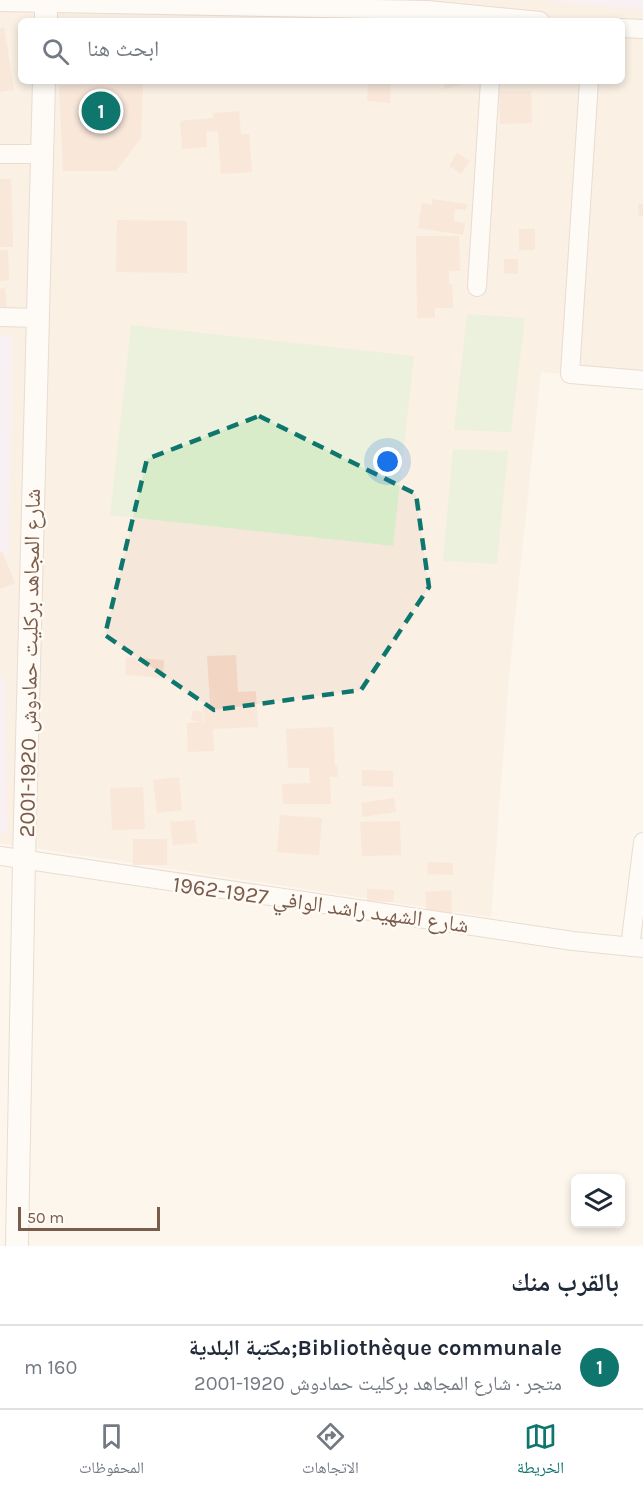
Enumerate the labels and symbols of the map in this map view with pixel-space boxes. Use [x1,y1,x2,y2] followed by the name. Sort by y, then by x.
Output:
[82,88,120,134] pin: 1
[373,447,402,476] your location
[14,488,46,838] street label: شارع المجاهد بركليت حمادوش 1920-2001
[171,871,470,942] street label: شارع الشهيد راشد الوافي 1927-1962
[18,1204,160,1232] scale bar

